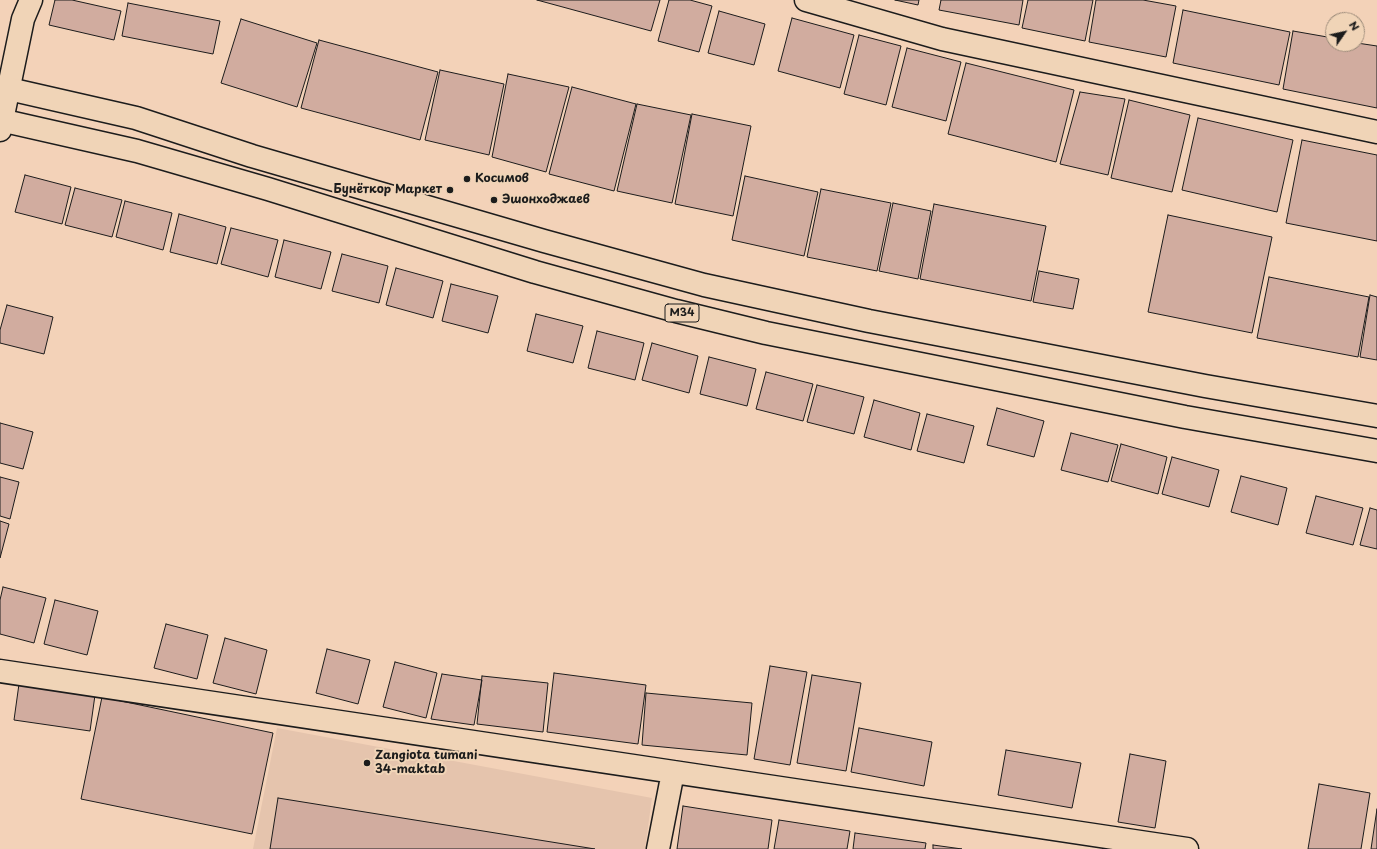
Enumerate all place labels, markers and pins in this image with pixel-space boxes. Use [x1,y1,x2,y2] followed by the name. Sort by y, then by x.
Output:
[475,172,529,186] place label: Косимов
[462,174,472,184] marker: Косимов
[334,183,442,197] place label: Бунёткор Маркет
[445,185,455,195] marker: Бунёткор Маркет
[502,193,590,207] place label: Эшонходжаев
[489,195,499,205] marker: Эшонходжаев
[375,749,477,777] place label: Zangiota tumani 34-maktab
[362,758,372,768] marker: Zangiota tumani 34-maktab

